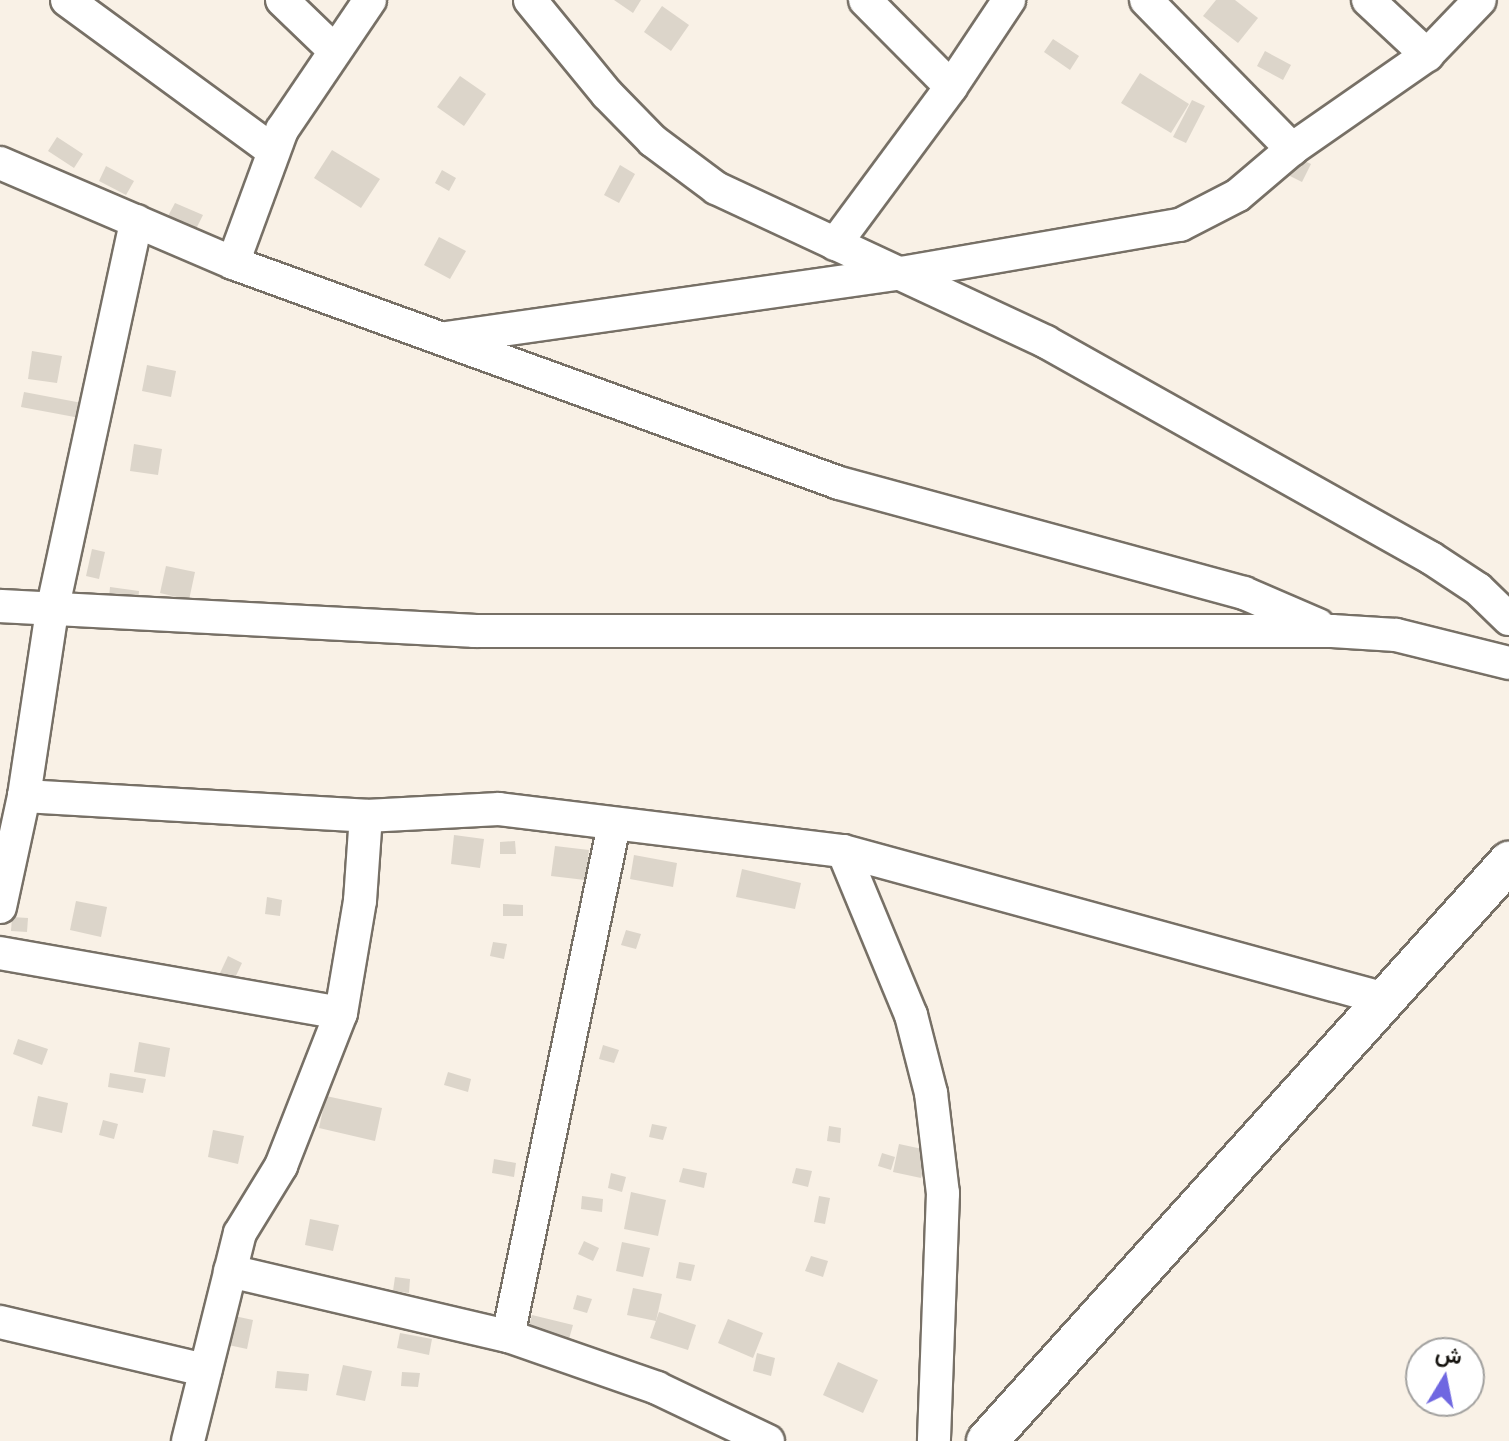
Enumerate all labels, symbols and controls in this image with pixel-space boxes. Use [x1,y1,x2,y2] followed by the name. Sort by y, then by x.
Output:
[1405,1337,1485,1417] north arrow
[1433,1338,1464,1371] text: ش

